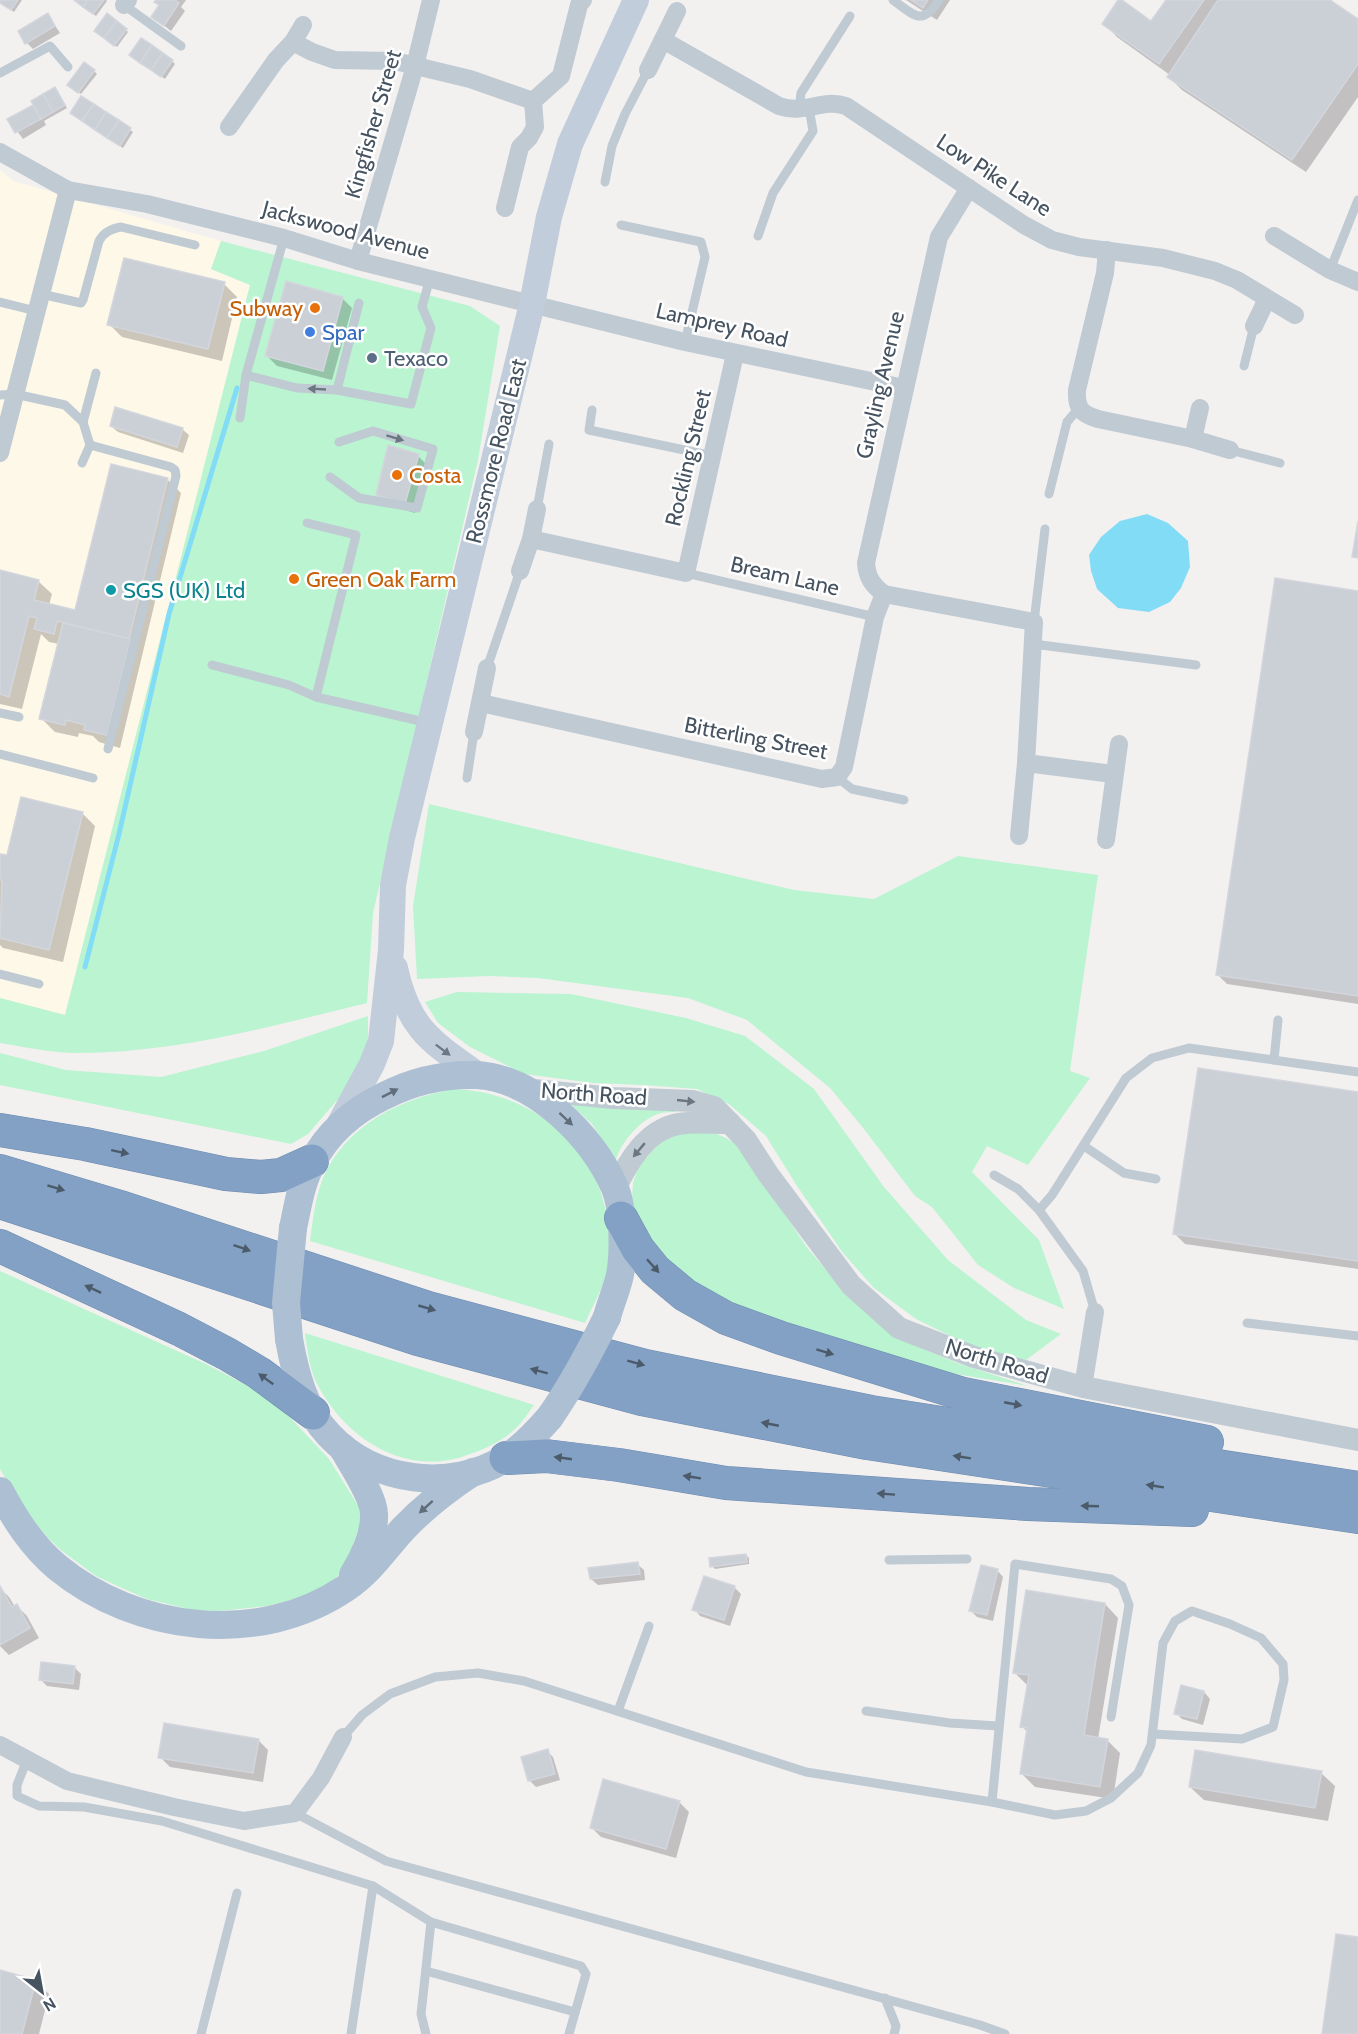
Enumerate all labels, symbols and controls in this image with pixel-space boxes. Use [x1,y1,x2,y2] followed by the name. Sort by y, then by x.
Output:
[339,46,407,202] street label: Kingfisher Street
[931,128,1057,222] street label: Low Pike Lane
[259,194,433,265] street label: Jackswood Avenue
[230,295,303,322] place label: Subway
[653,297,791,353] street label: Lamprey Road
[308,301,322,315] marker: Subway
[850,309,910,461] street label: Grayling Avenue
[322,319,365,346] place label: Spar
[303,325,317,339] marker: Spar
[384,345,448,372] place label: Texaco
[365,351,379,365] marker: Texaco
[460,355,532,546] street label: Rossmore Road East
[308,385,327,394] one-way arrow
[659,386,717,529] street label: Rockling Street
[386,434,404,443] one-way arrow
[409,462,462,489] place label: Costa
[390,468,404,482] marker: Costa
[728,550,842,602] street label: Bream Lane
[306,566,456,593] place label: Green Oak Farm
[287,572,301,586] marker: Green Oak Farm
[123,577,245,604] place label: SGS (UK) Ltd
[104,583,118,597] marker: SGS (UK) Ltd
[682,711,830,765] street label: Bitterling Street
[435,1043,450,1055] one-way arrow
[540,1077,648,1111] street label: North Road
[381,1088,399,1098] one-way arrow
[676,1096,695,1105] one-way arrow
[559,1112,574,1126] one-way arrow
[632,1142,645,1158] one-way arrow
[110,1148,129,1157] one-way arrow
[47,1184,65,1193] one-way arrow
[233,1244,251,1253] one-way arrow
[646,1259,660,1274] one-way arrow
[85,1285,102,1294] one-way arrow
[418,1304,436,1313] one-way arrow
[942,1333,1052,1389] street label: North Road
[816,1348,834,1357] one-way arrow
[627,1359,645,1369] one-way arrow
[530,1366,548,1376] one-way arrow
[259,1373,274,1385] one-way arrow
[1003,1400,1022,1409] one-way arrow
[760,1419,779,1428] one-way arrow
[553,1453,572,1463] one-way arrow
[952,1453,971,1462] one-way arrow
[682,1472,701,1481] one-way arrow
[1145,1481,1164,1490] one-way arrow
[876,1489,895,1498] one-way arrow
[419,1500,434,1514] one-way arrow
[1080,1501,1099,1511] one-way arrow
[12,1962,72,2022] north arrow
[40,1993,59,2015] text: N

